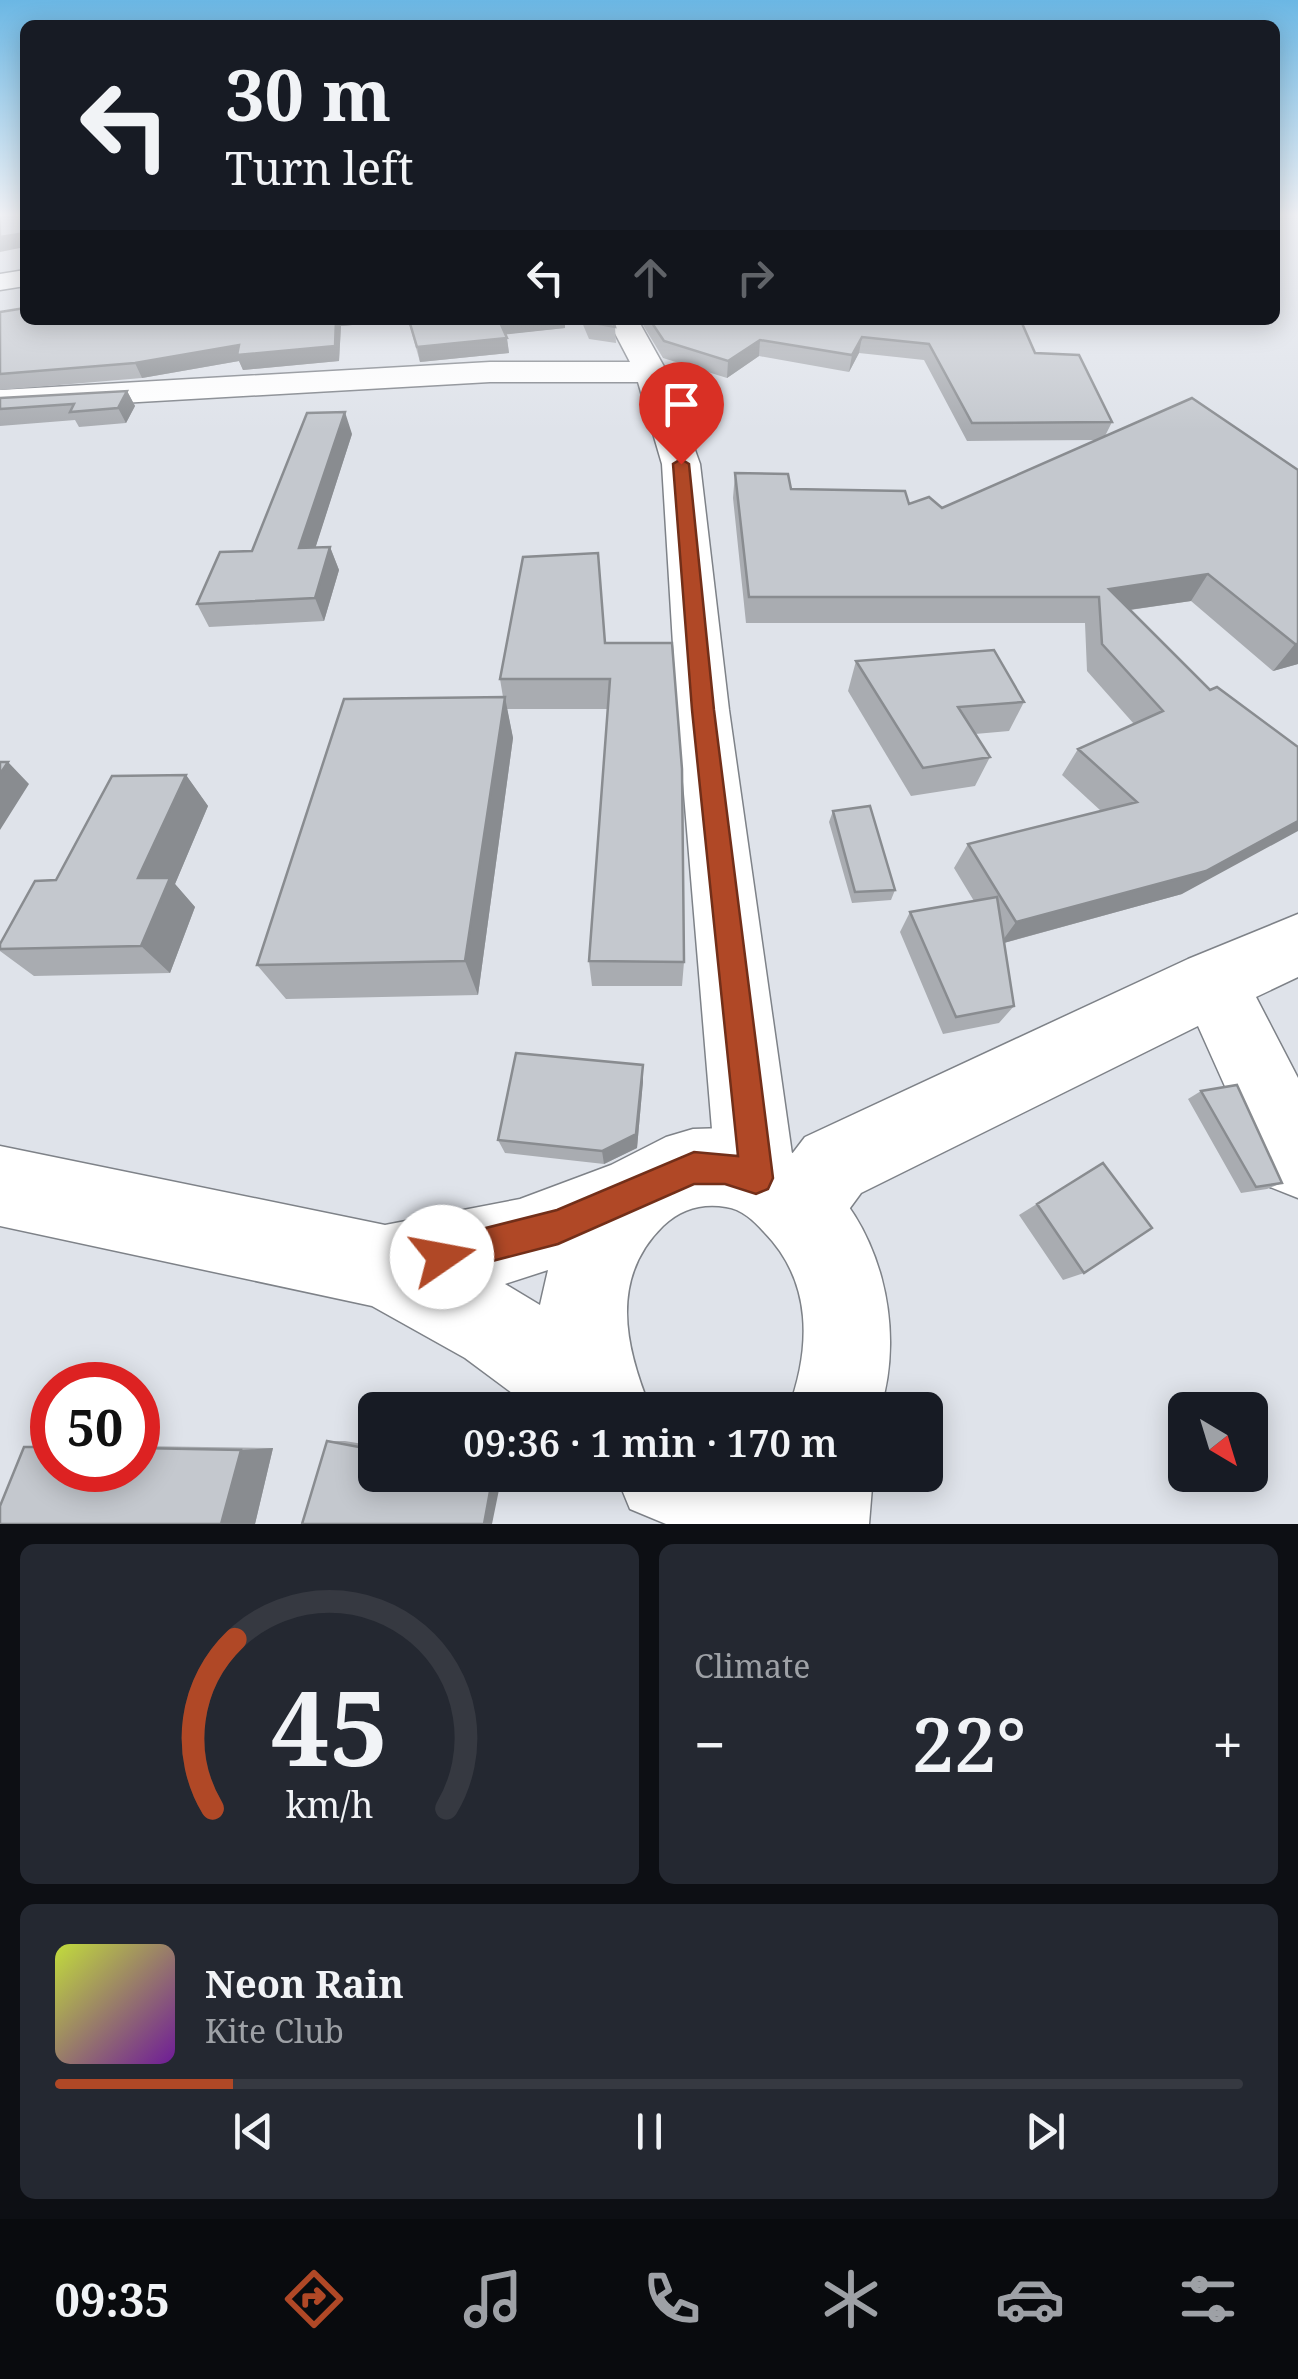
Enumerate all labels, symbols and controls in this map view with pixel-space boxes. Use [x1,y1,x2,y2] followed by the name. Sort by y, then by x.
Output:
[225,46,391,142] text: 30 m
[60,60,190,190] icon: left
[225,137,414,198] text: Turn left
[518,250,573,305] icon: left
[623,250,678,305] icon: ahead
[728,250,783,305] icon: right
[639,362,724,465] pin
[654,377,709,432] icon: arrive
[390,1205,494,1309] position arrow
[30,1362,160,1492] speed limit sign: 50
[1168,1392,1268,1492] north arrow
[1168,1392,1268,1492] map controls
[463,1416,838,1468] text: 09:36 · 1 min · 170 m
[694,1644,810,1687] text: Climate
[271,1655,388,1796] text: 45
[912,1692,1026,1794] text: 22°
[694,1706,726,1781] text: −
[1212,1706,1243,1781] text: +
[286,1780,373,1828] text: km/h
[205,1957,404,2009] text: Neon Rain
[205,2009,344,2052] text: Kite Club
[226,2104,281,2159] icon: previous
[622,2104,677,2159] icon: pause
[1018,2104,1073,2159] icon: next
[279,2264,349,2334] icon: directions
[458,2264,528,2334] icon: music
[637,2264,707,2334] icon: phone
[816,2264,886,2334] icon: climate
[995,2264,1065,2334] icon: car
[1173,2264,1243,2334] icon: filters
[54,2269,170,2330] text: 09:35

